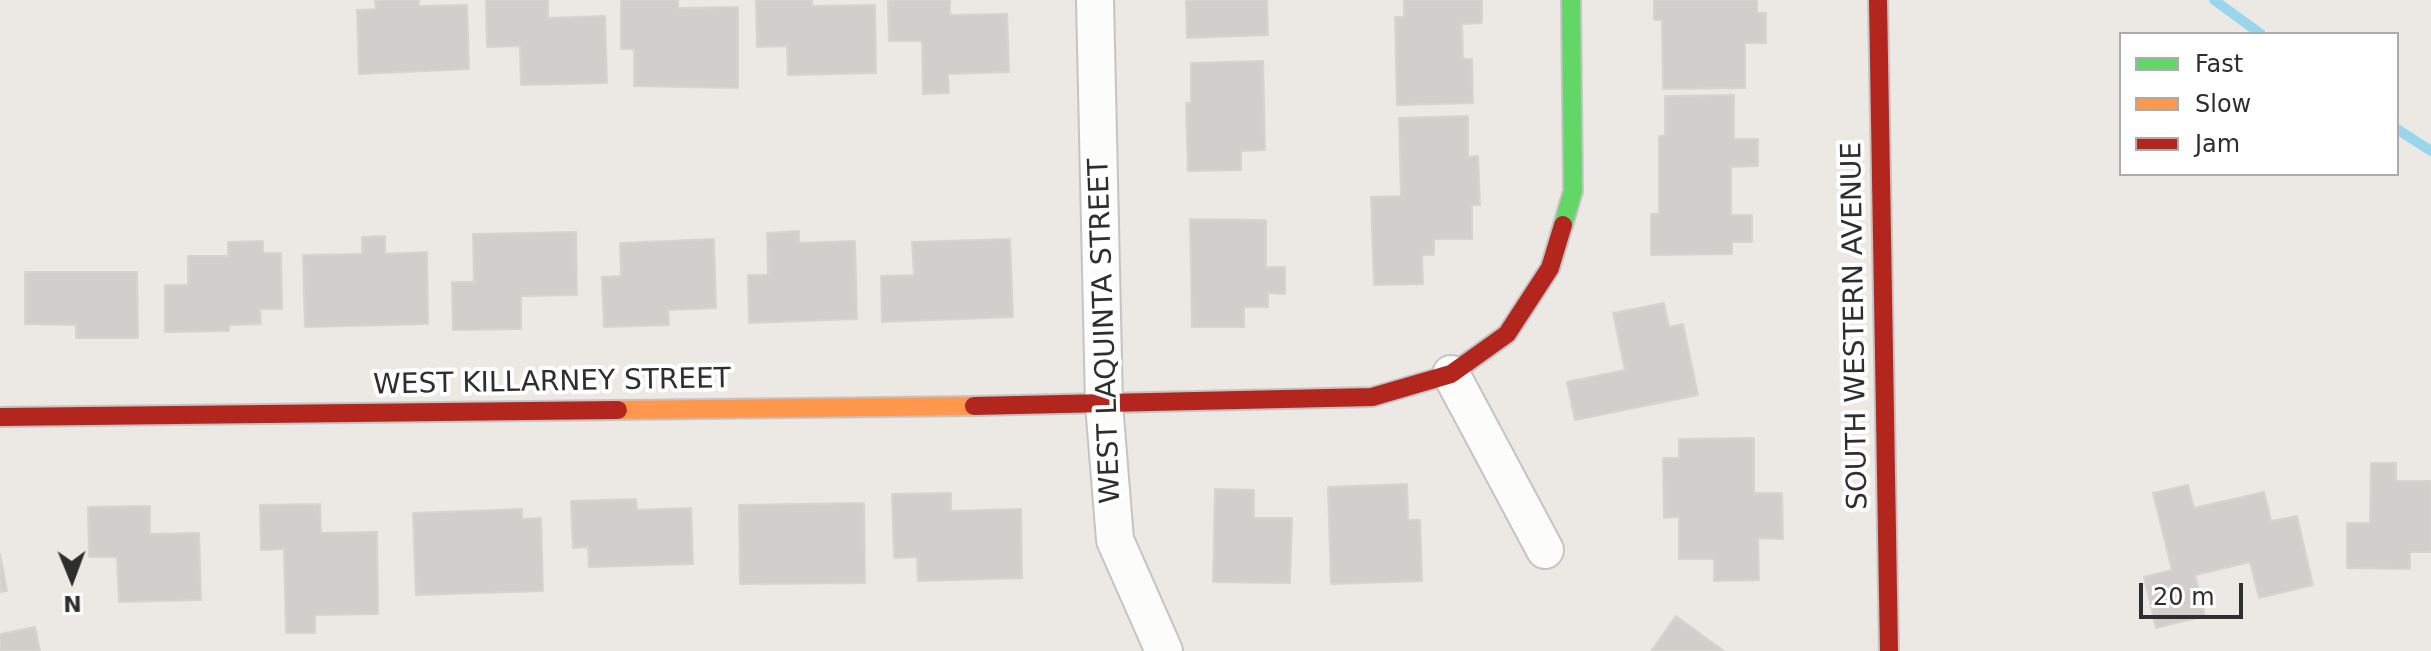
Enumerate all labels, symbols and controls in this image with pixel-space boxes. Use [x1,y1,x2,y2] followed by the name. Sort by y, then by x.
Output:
[2119,32,2399,176] legend
[2195,50,2243,78] text: Fast
[2195,90,2251,118] text: Slow
[2195,130,2240,158] text: Jam
[1836,142,1876,510] street label: SOUTH WESTERN AVENUE
[1083,158,1129,504] street label: WEST LAQUINTA STREET
[373,363,731,403] street label: WEST KILLARNEY STREET
[32,539,112,619] north arrow
[2143,567,2247,617] scale bar
[2153,583,2215,611] text: 20 m
[63,591,82,616] text: N

